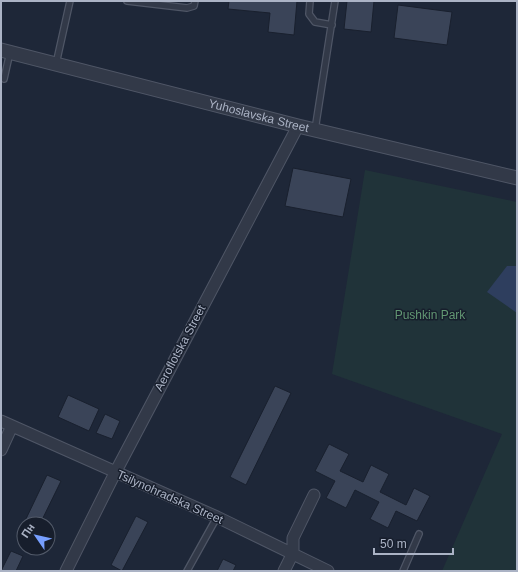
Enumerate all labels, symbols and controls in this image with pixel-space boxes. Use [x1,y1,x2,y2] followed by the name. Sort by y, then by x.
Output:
[207,96,311,135] street label: Yuhoslavska Street
[151,302,209,393] street label: Aeroflotska Street
[395,308,466,322] park label: Pushkin Park
[115,467,226,527] street label: Tsilynohradska Street
[16,516,56,556] north arrow
[19,521,37,540] text: Пн
[374,530,453,556] scale bar
[380,537,407,551] text: 50 m

